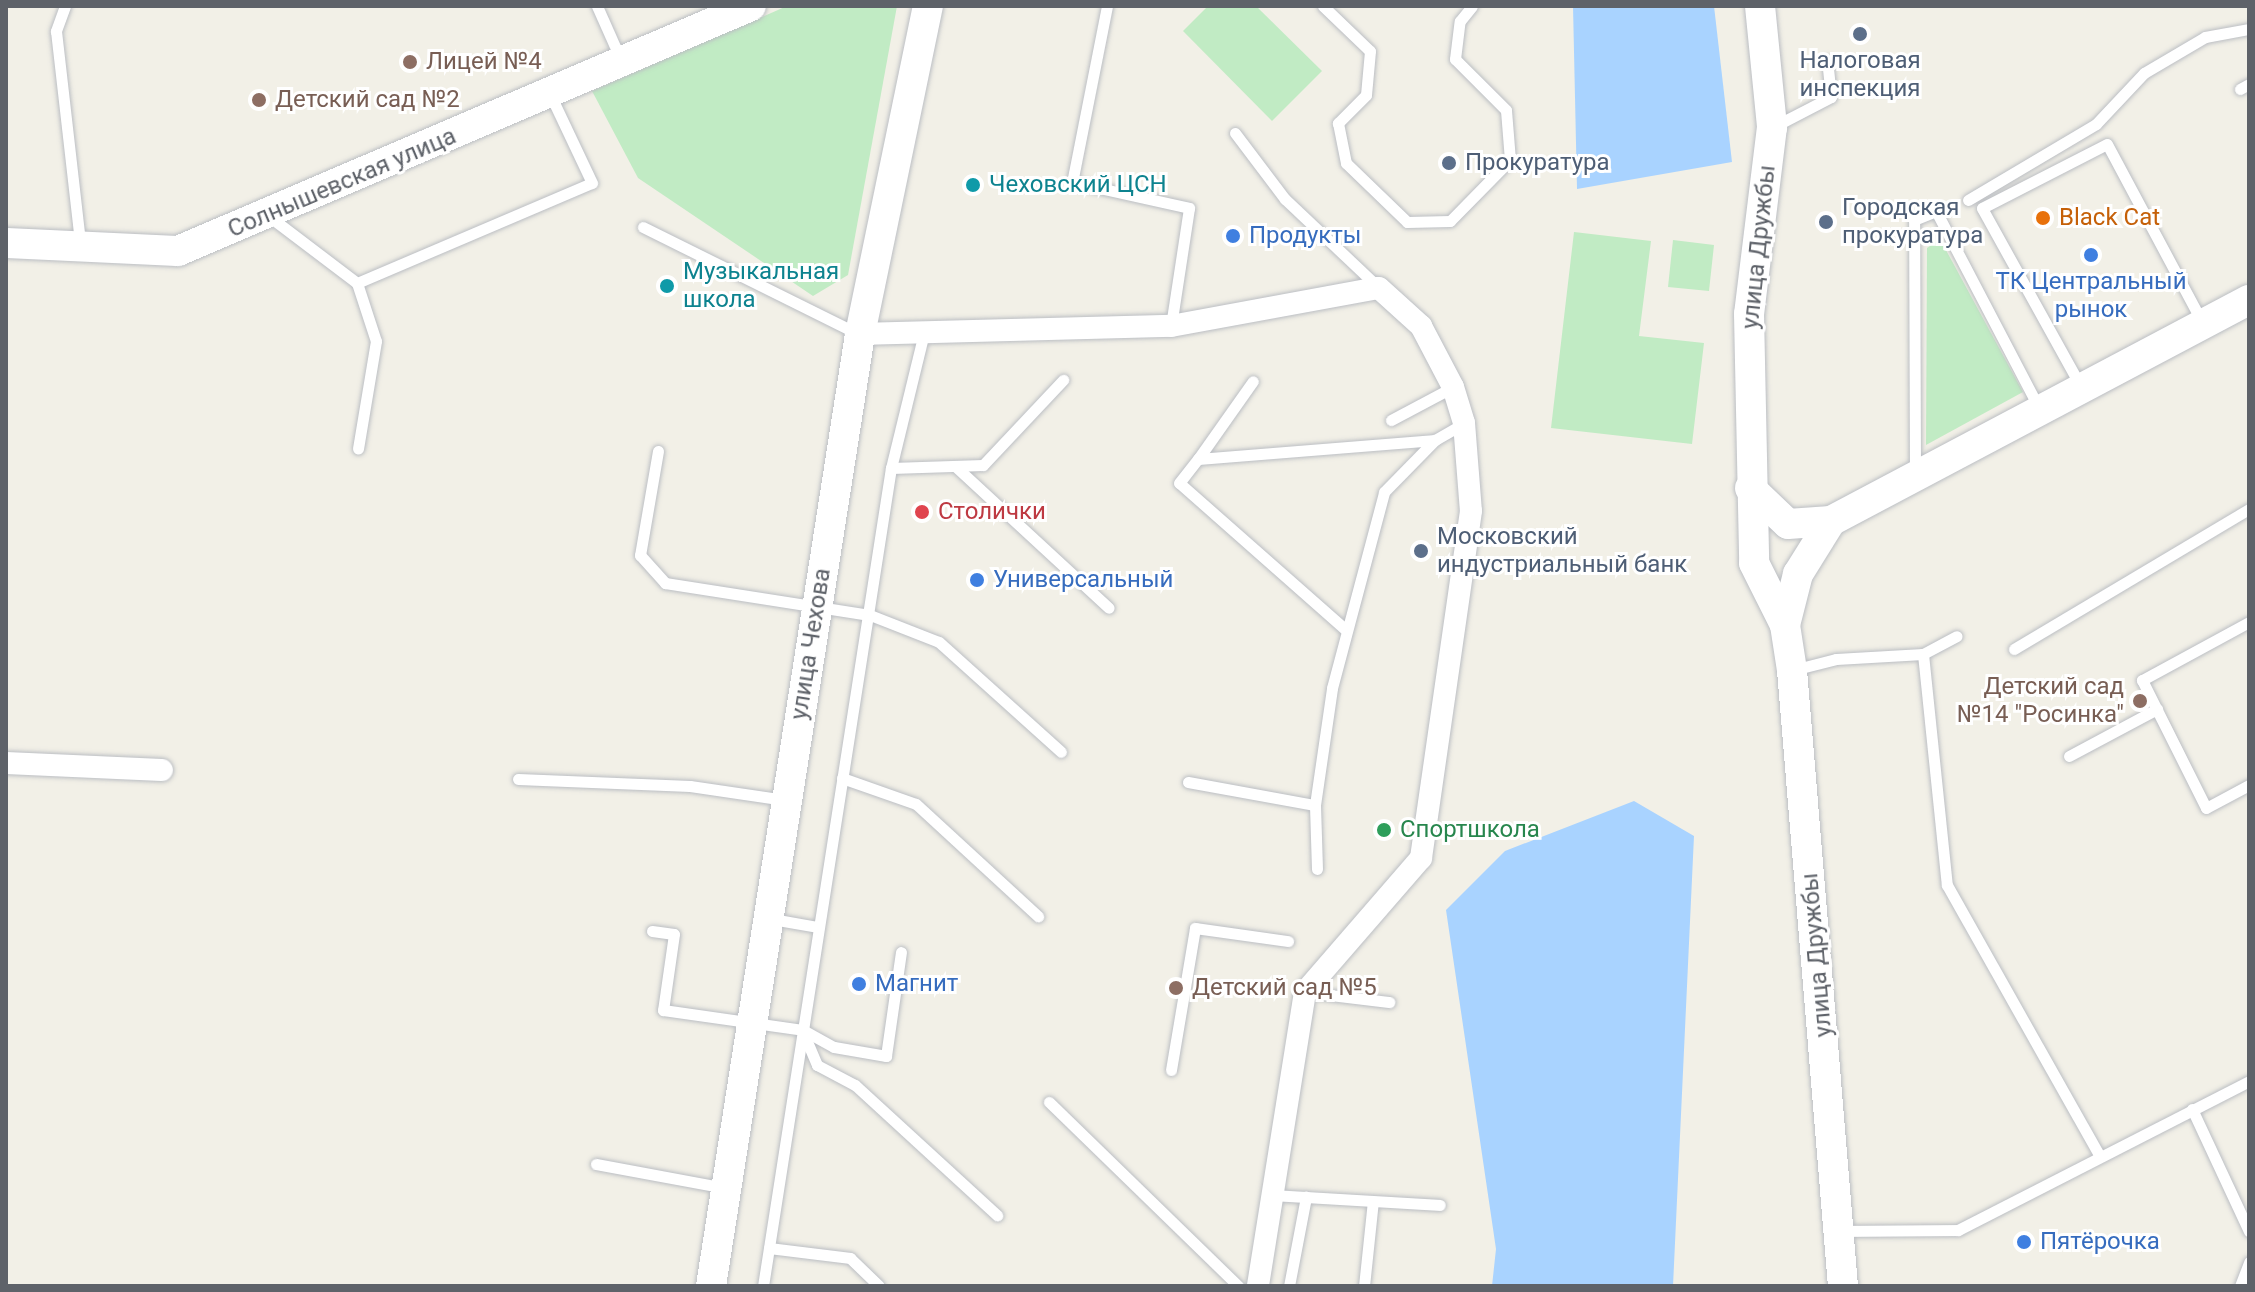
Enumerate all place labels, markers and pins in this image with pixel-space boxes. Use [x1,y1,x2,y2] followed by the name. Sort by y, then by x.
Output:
[1851,25,1869,43] marker: Налоговая инспекция
[1799,47,1921,103] place label: Налоговая инспекция
[426,48,542,76] place label: Лицей №4
[401,53,419,71] marker: Лицей №4
[275,86,460,114] place label: Детский сад №2
[250,91,268,109] marker: Детский сад №2
[1465,149,1610,177] place label: Прокуратура
[1440,154,1458,172] marker: Прокуратура
[989,171,1167,199] place label: Чеховский ЦСН
[964,176,982,194] marker: Чеховский ЦСН
[1842,194,1983,250] place label: Городская прокуратура
[2059,204,2160,232] place label: Black Cat
[2034,209,2052,227] marker: Black Cat
[1817,213,1835,231] marker: Городская прокуратура
[1249,222,1361,250] place label: Продукты
[1224,227,1242,245] marker: Продукты
[2082,246,2100,264] marker: ТК Центральный рынок
[683,258,839,314] place label: Музыкальная школа
[1995,268,2187,324] place label: ТК Центральный рынок
[658,277,676,295] marker: Музыкальная школа
[938,498,1046,526] place label: Столички
[913,503,931,521] marker: Столички
[1437,523,1687,579] place label: Московский индустриальный банк
[1412,542,1430,560] marker: Московский индустриальный банк
[993,566,1173,594] place label: Универсальный
[968,571,986,589] marker: Универсальный
[1957,673,2124,729] place label: Детский сад №14 "Росинка"
[2131,692,2149,710] marker: Детский сад №14 "Росинка"
[1400,816,1540,844] place label: Спортшкола
[1375,821,1393,839] marker: Спортшкола
[875,970,958,998] place label: Магнит
[1192,974,1377,1002] place label: Детский сад №5
[850,975,868,993] marker: Магнит
[1167,979,1185,997] marker: Детский сад №5
[2040,1228,2160,1256] place label: Пятёрочка
[2015,1233,2033,1251] marker: Пятёрочка

